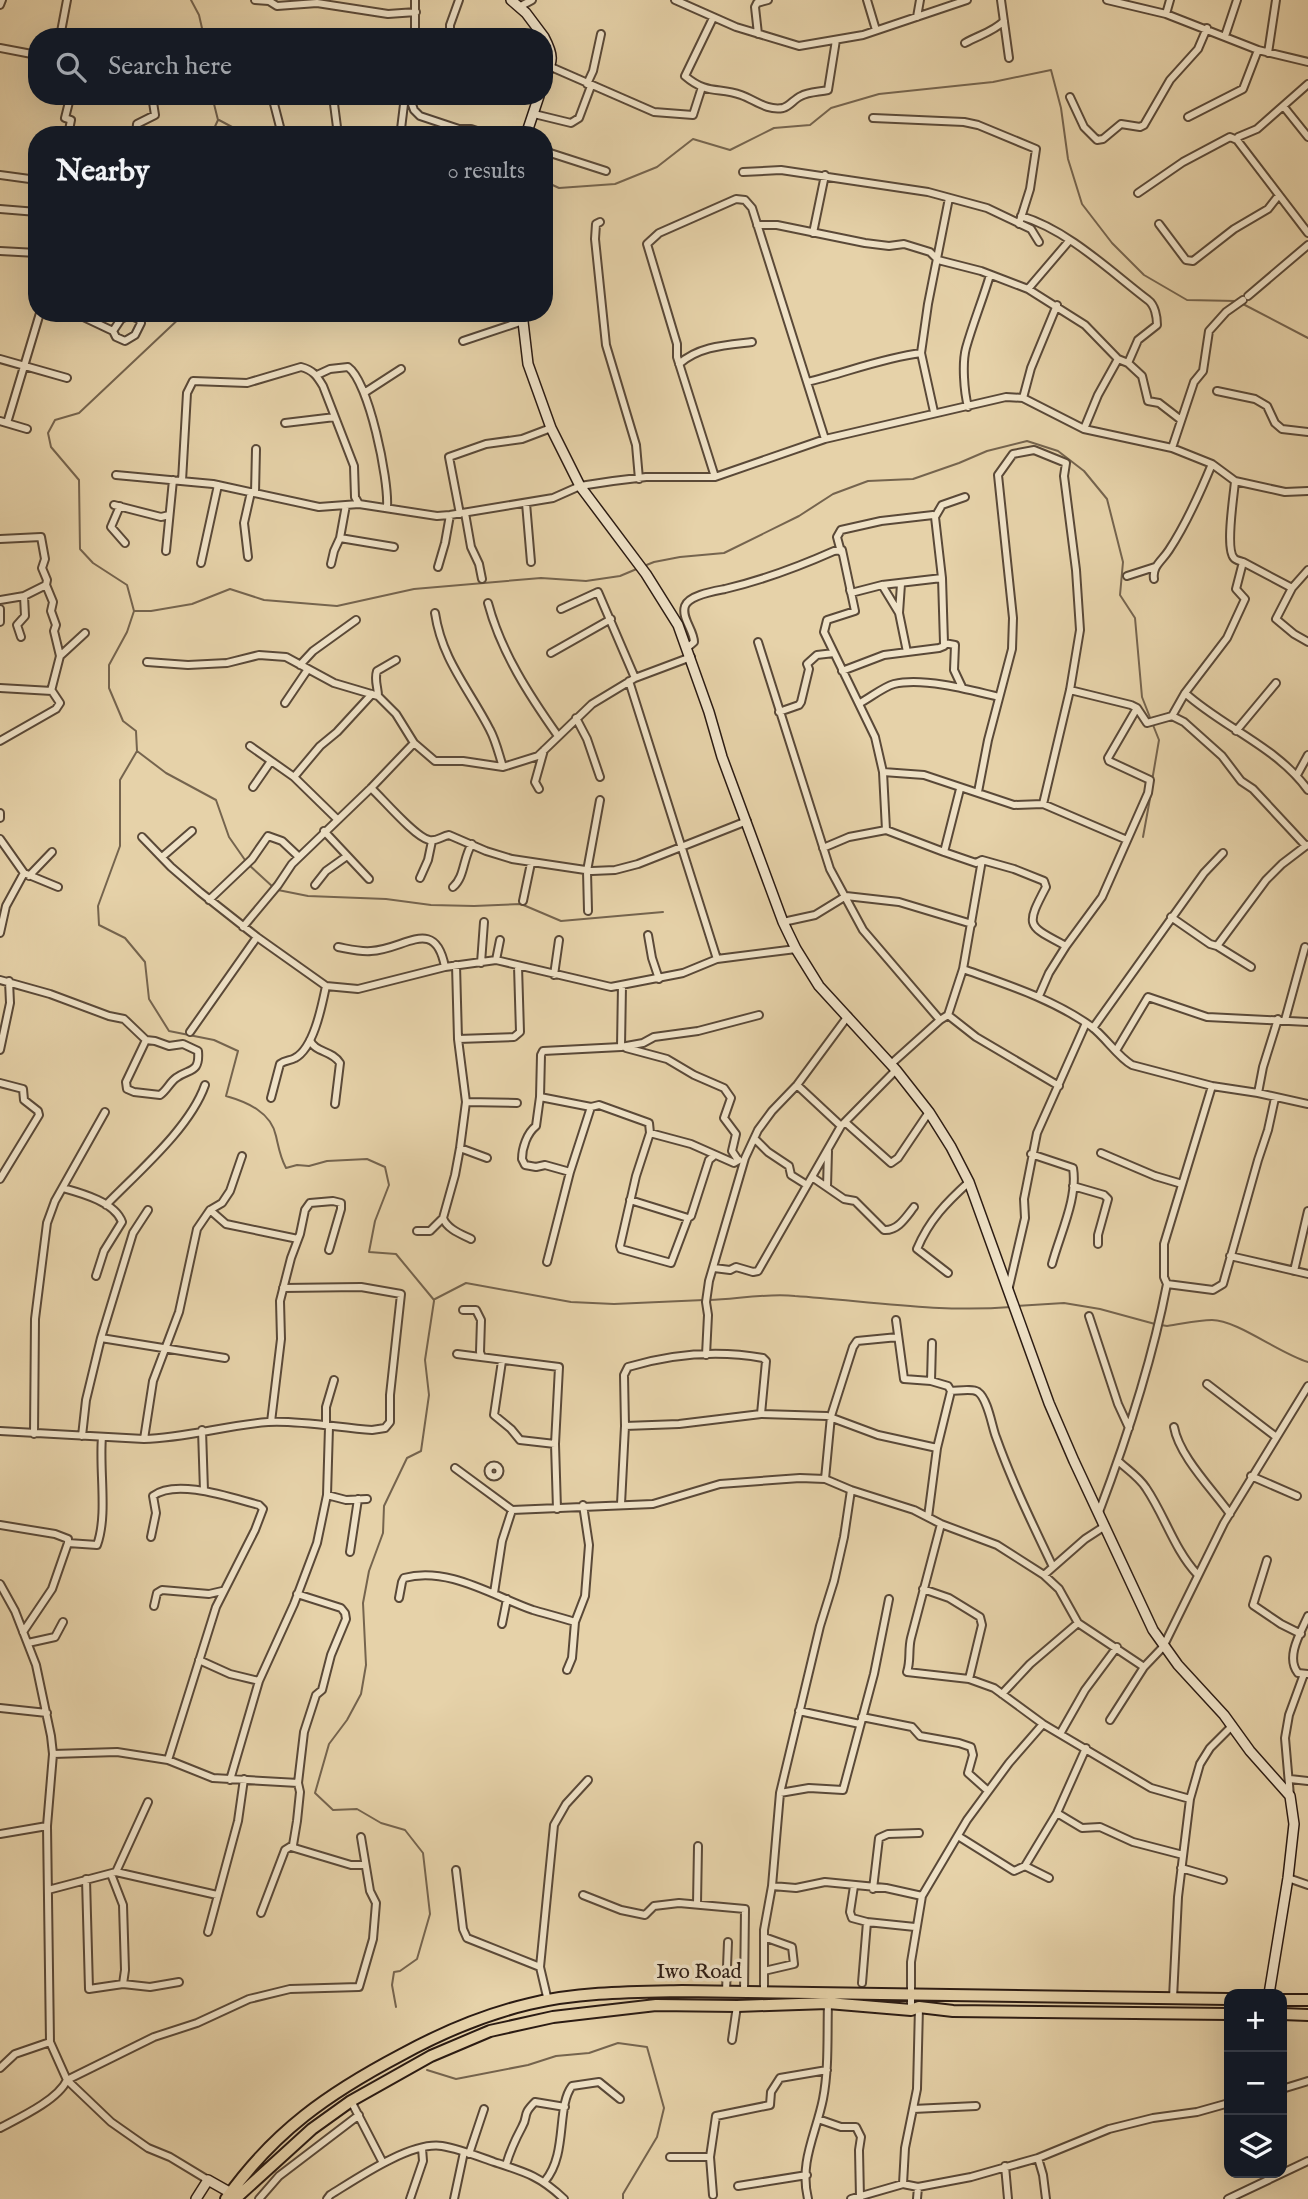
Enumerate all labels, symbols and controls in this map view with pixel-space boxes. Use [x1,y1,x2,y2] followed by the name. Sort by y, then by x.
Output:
[28,28,553,105] search box
[52,48,90,86] icon: search
[108,50,232,83] text: Search here
[56,153,149,191] text: Nearby
[447,157,525,186] text: 0 results
[656,1959,743,1986] street label: Iwo Road
[1224,1989,1287,2178] map controls
[1224,1989,1287,2052] button: +
[1224,2052,1287,2115] button: −
[1224,2115,1287,2178] button: layers

